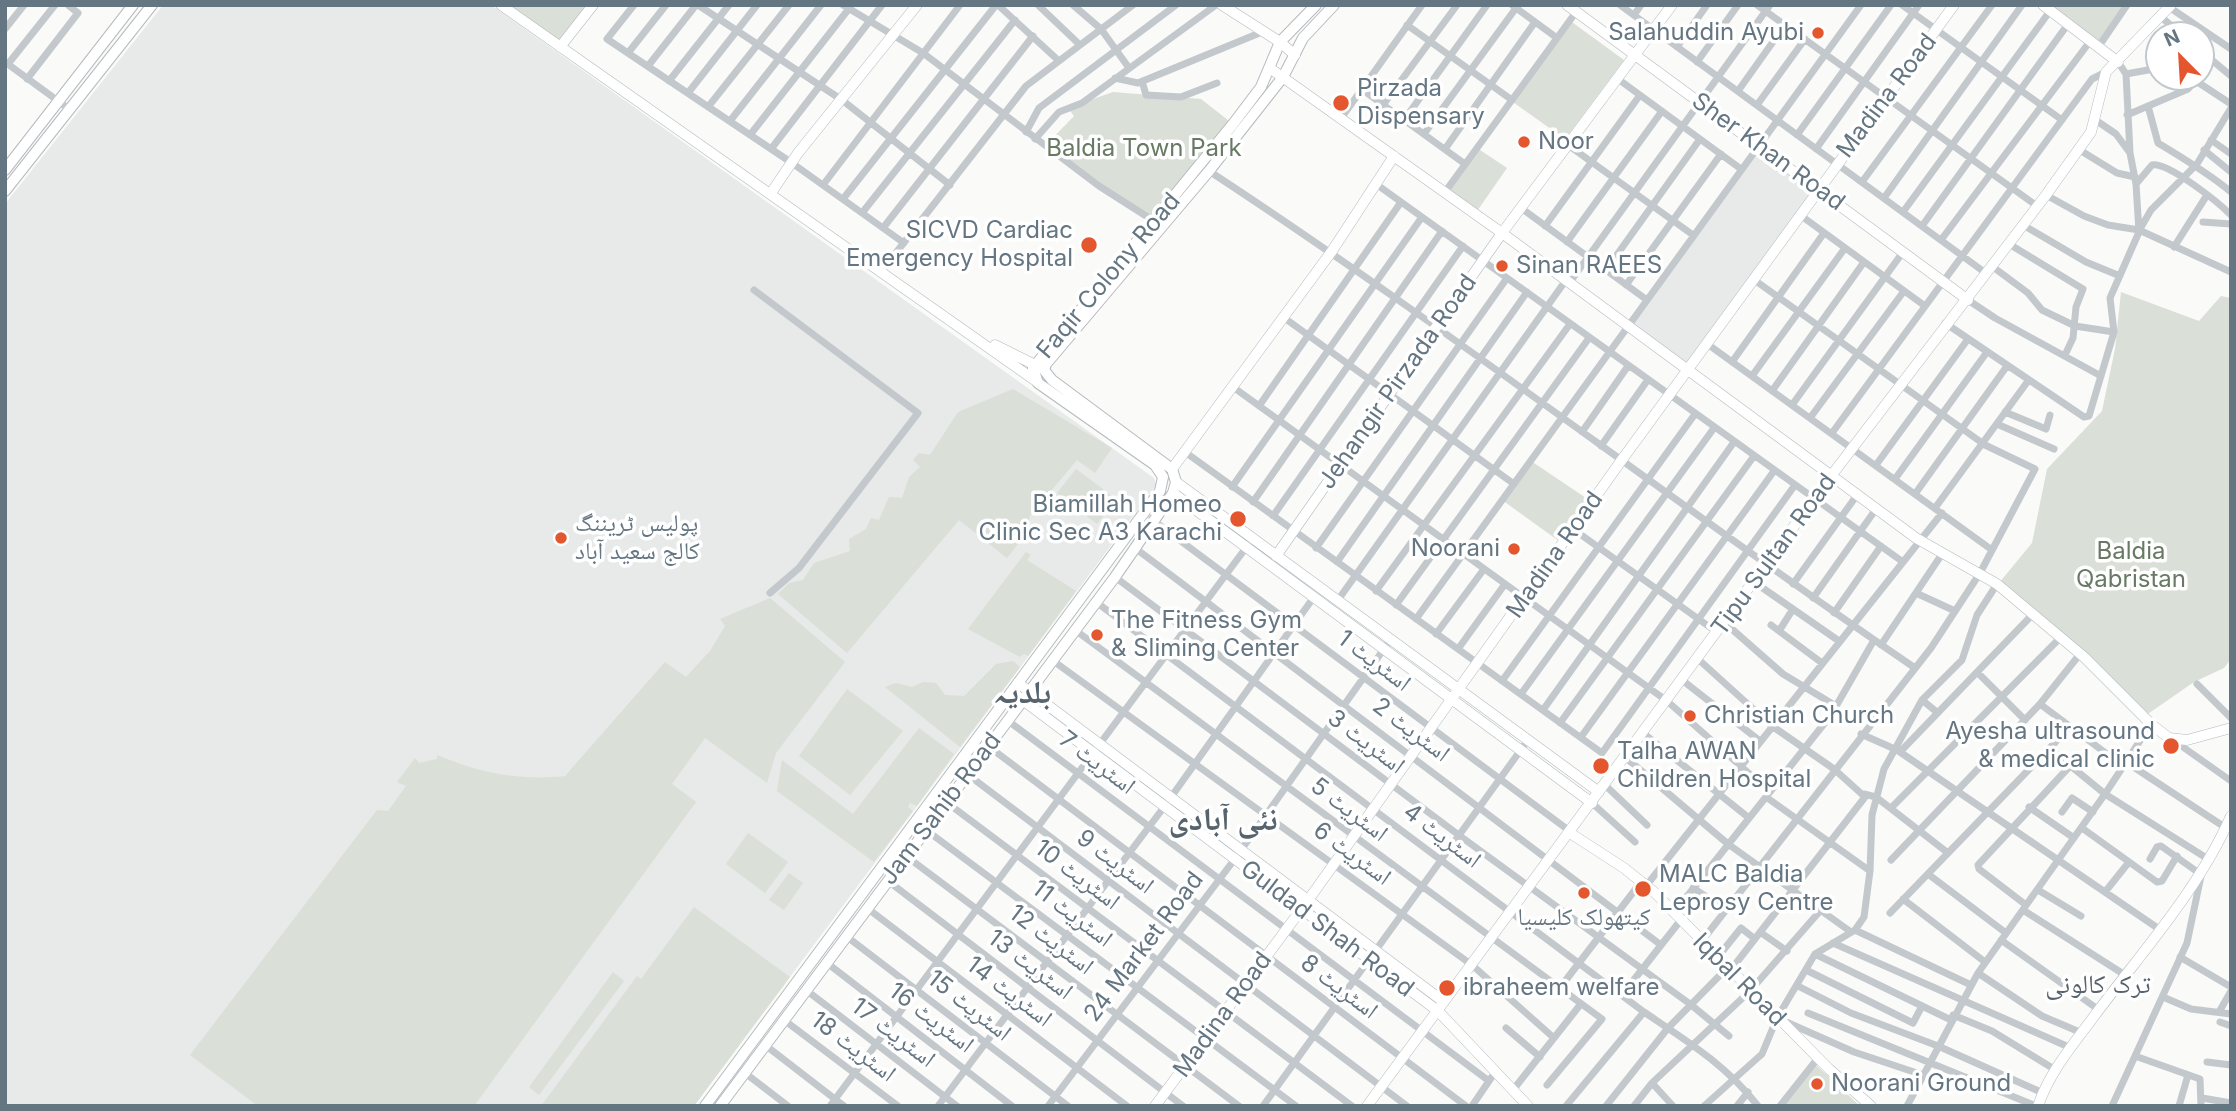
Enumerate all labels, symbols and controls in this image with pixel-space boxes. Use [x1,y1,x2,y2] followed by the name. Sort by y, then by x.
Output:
[1608,19,1804,47] place label: Salahuddin Ayubi
[2145,21,2215,91] north arrow
[1810,25,1826,41] marker: Salahuddin Ayubi
[2161,25,2183,52] text: N
[1831,28,1943,164] street label: Madina Road
[1357,75,1485,131] place label: Pirzada Dispensary
[1686,87,1850,217] street label: Sher Khan Road
[1331,93,1351,113] marker: Pirzada Dispensary
[1538,128,1594,156] place label: Noor
[1516,134,1532,150] marker: Noor
[1046,135,1242,163] park label: Baldia Town Park
[1031,187,1187,365] street label: Faqir Colony Road
[846,217,1073,273] place label: SICVD Cardiac Emergency Hospital
[1079,235,1099,255] marker: SICVD Cardiac Emergency Hospital
[1516,252,1662,280] place label: Sinan RAEES
[1494,258,1510,274] marker: Sinan RAEES
[1313,269,1483,495] street label: Jehangir Pirzada Road
[1706,468,1842,642] street label: Tipu Sultan Road
[1501,486,1609,624] street label: Madina Road
[979,491,1222,547] place label: Biamillah Homeo Clinic Sec A3 Karachi
[1228,509,1248,529] marker: Biamillah Homeo Clinic Sec A3 Karachi
[575,510,700,566] place label: پولیس ٹریننگ کالج سعید آباد
[553,530,569,546] marker: پولیس ٹریننگ کالج سعید آباد
[1411,535,1500,563] place label: Noorani
[2076,538,2186,594] park label: Baldia Qabristan
[1506,541,1522,557] marker: Noorani
[1111,607,1302,663] place label: The Fitness Gym & Sliming Center
[1332,624,1416,698] street label: اسٹریٹ 1
[1089,627,1105,643] marker: The Fitness Gym & Sliming Center
[993,674,1051,712] district label: بلدیہ
[1367,692,1455,768] street label: اسٹریٹ 2
[1704,702,1894,730] place label: Christian Church
[1322,704,1410,780] street label: اسٹریٹ 3
[1682,708,1698,724] marker: Christian Church
[1945,718,2155,774] place label: Ayesha ultrasound & medical clinic
[1053,725,1141,801] street label: اسٹریٹ 7
[874,727,1008,891] street label: Jam Sahib Road
[2161,736,2181,756] marker: Ayesha ultrasound & medical clinic
[1617,738,1811,794] place label: Talha AWAN Children Hospital
[1591,756,1611,776] marker: Talha AWAN Children Hospital
[1305,772,1393,848] street label: اسٹریٹ 5
[1397,797,1487,875] street label: اسٹریٹ 4
[1168,801,1278,839] district label: نئی آبادی
[1307,816,1397,892] street label: اسٹریٹ 6
[1071,824,1159,900] street label: اسٹریٹ 9
[1029,834,1125,916] street label: اسٹریٹ 10
[1235,854,1419,1004] street label: Guldad Shah Road
[1659,861,1833,917] place label: MALC Baldia Leprosy Centre
[1078,866,1210,1028] street label: 24 Market Road
[1026,874,1118,954] street label: اسٹریٹ 11
[1633,879,1653,899] marker: MALC Baldia Leprosy Centre
[1576,885,1592,901] marker: کیتھولک کلیسیا
[1003,899,1099,981] street label: اسٹریٹ 12
[1517,904,1651,932] place label: کیتھولک کلیسیا
[982,924,1078,1006] street label: اسٹریٹ 13
[1686,927,1792,1033] street label: Iqbal Road
[1168,947,1278,1083] street label: Madina Road
[1295,949,1383,1025] street label: اسٹریٹ 8
[961,951,1057,1033] street label: اسٹریٹ 14
[921,964,1017,1048] street label: اسٹریٹ 15
[2045,969,2151,1001] district label: ترک کالونی
[1463,974,1660,1002] place label: ibraheem welfare
[883,977,979,1059] street label: اسٹریٹ 16
[1437,978,1457,998] marker: ibraheem welfare
[845,992,941,1074] street label: اسٹریٹ 17
[805,1006,901,1088] street label: اسٹریٹ 18
[1831,1070,2011,1098] place label: Noorani Ground
[1809,1076,1825,1092] marker: Noorani Ground

